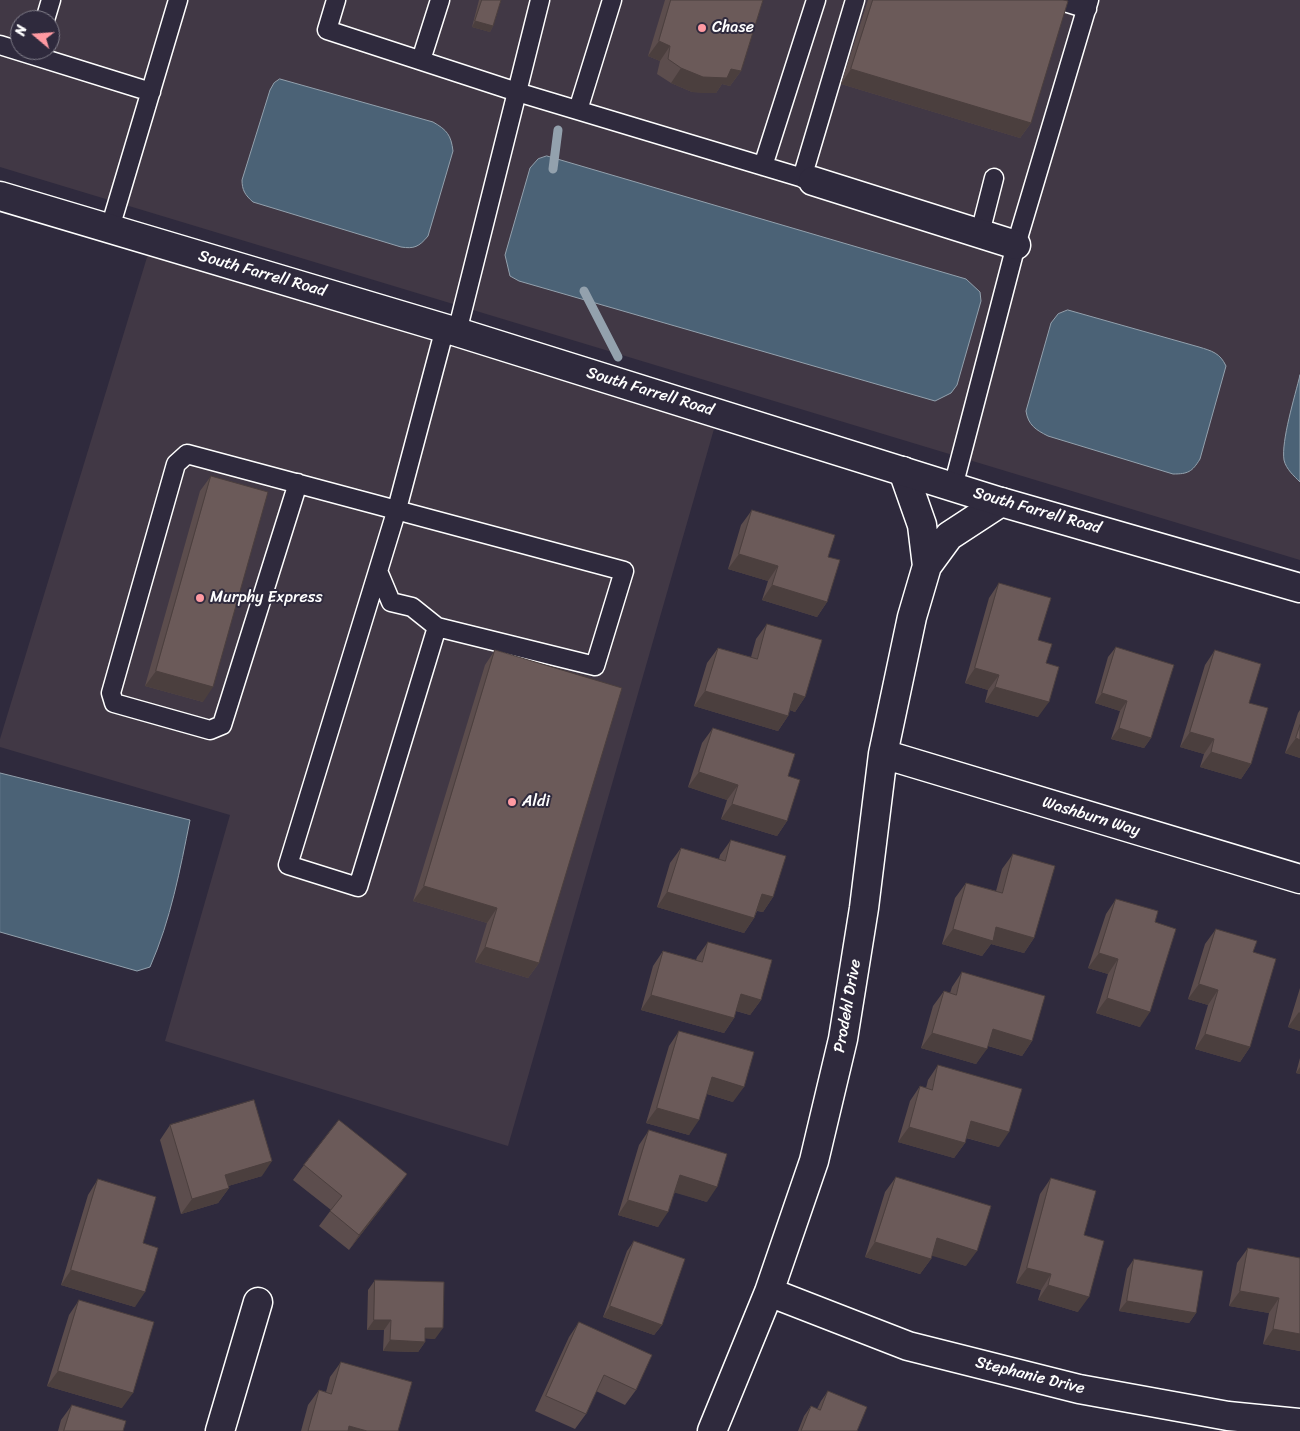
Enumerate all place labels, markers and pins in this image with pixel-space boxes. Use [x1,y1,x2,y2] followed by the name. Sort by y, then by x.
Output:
[712,18,754,38] place label: Chase
[696,22,708,34] marker: Chase
[210,588,322,608] place label: Murphy Express
[194,592,206,604] marker: Murphy Express
[522,792,550,812] place label: Aldi
[506,796,518,808] marker: Aldi

